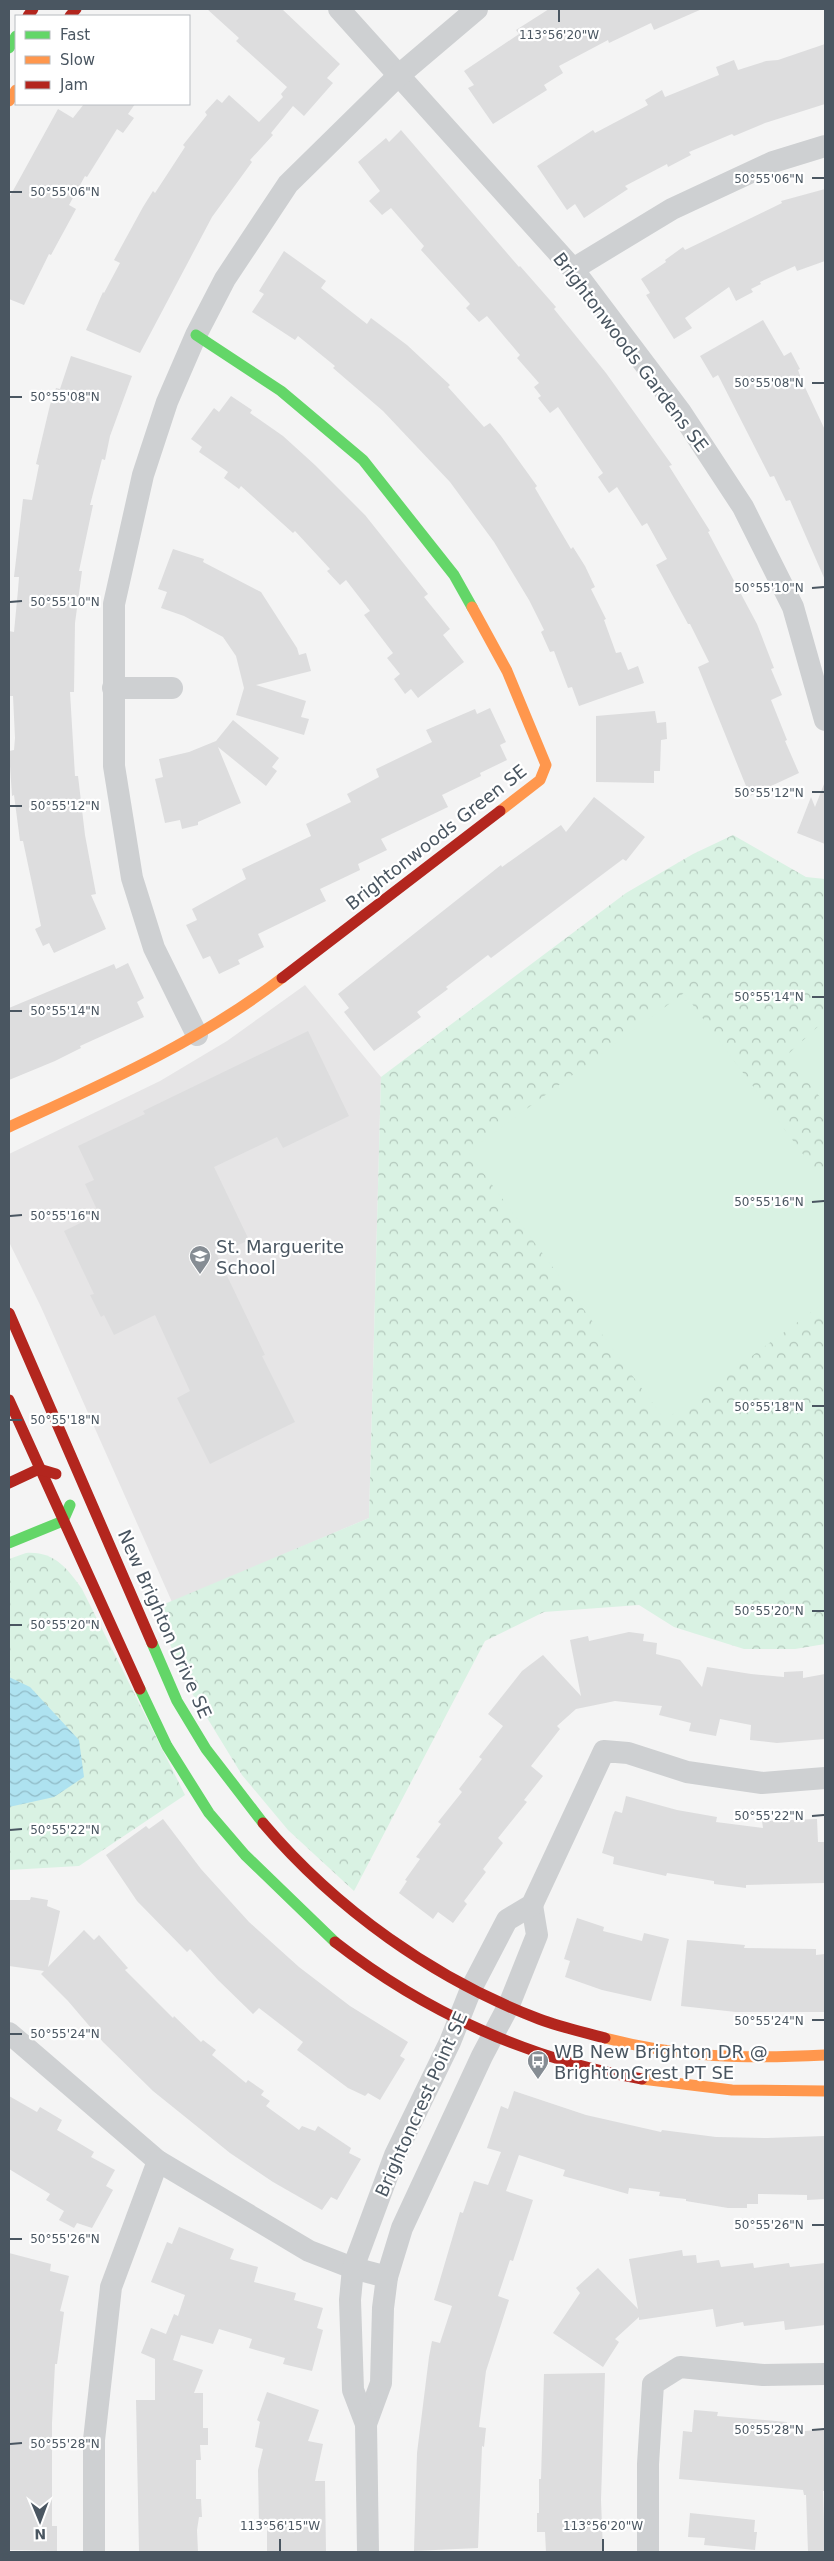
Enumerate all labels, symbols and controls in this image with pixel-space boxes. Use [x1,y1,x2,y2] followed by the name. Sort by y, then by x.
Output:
[15,15,190,105] legend
[60,26,90,44] text: Fast
[519,28,599,42] text: 113°56'20"W
[60,51,95,69] text: Slow
[59,76,88,94] text: Jam
[734,172,804,186] text: 50°55'06"N
[30,185,100,199] text: 50°55'06"N
[549,248,713,456] street label: Brightonwoods Gardens SE
[734,376,804,390] text: 50°55'08"N
[30,390,100,404] text: 50°55'08"N
[734,581,804,595] text: 50°55'10"N
[30,595,100,609] text: 50°55'10"N
[342,760,530,914] street label: Brightonwoods Green SE
[734,786,804,800] text: 50°55'12"N
[30,799,100,813] text: 50°55'12"N
[734,990,804,1004] text: 50°55'14"N
[30,1004,100,1018] text: 50°55'14"N
[734,1195,804,1209] text: 50°55'16"N
[30,1209,100,1223] text: 50°55'16"N
[216,1236,344,1278] place label: St. Marguerite School
[188,1244,212,1275] school or university icon: St. Marguerite School
[734,1400,804,1414] text: 50°55'18"N
[30,1413,100,1427] text: 50°55'18"N
[114,1526,216,1722] street label: New Brighton Drive SE
[734,1604,804,1618] text: 50°55'20"N
[30,1618,100,1632] text: 50°55'20"N
[734,1809,804,1823] text: 50°55'22"N
[30,1823,100,1837] text: 50°55'22"N
[371,2008,471,2200] street label: Brightoncrest Point SE
[734,2014,804,2028] text: 50°55'24"N
[30,2027,100,2041] text: 50°55'24"N
[554,2041,768,2083] place label: WB New Brighton DR @ BrightonCrest PT SE
[526,2049,550,2080] bus stop icon: WB New Brighton DR @ BrightonCrest PT SE
[734,2218,804,2232] text: 50°55'26"N
[30,2232,100,2246] text: 50°55'26"N
[734,2423,804,2437] text: 50°55'28"N
[30,2437,100,2451] text: 50°55'28"N
[15,2496,65,2546] north arrow
[240,2519,320,2533] text: 113°56'15"W
[563,2519,643,2533] text: 113°56'20"W
[34,2526,46,2542] text: N

